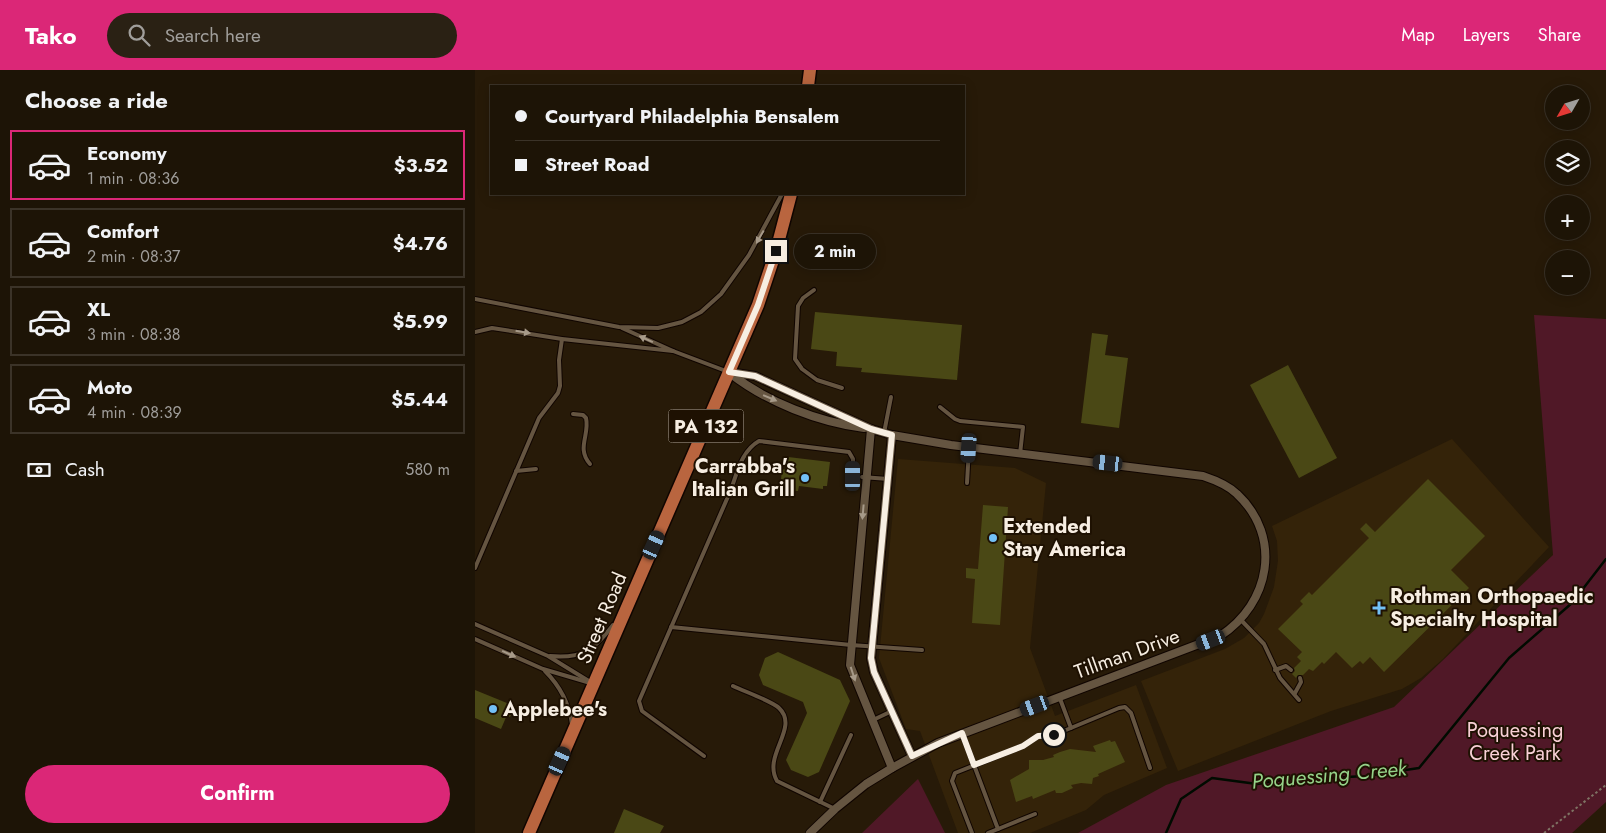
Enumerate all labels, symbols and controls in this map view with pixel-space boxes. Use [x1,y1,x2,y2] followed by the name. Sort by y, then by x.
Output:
[107,13,457,58] search box
[25,18,77,53] text: Tako
[125,21,153,49] icon: search
[165,22,261,49] text: Search here
[1401,22,1435,48] text: Map
[1463,22,1510,48] text: Layers
[1538,22,1581,48] text: Share
[25,84,168,116] text: Choose a ride
[1545,85,1590,130] north arrow
[1545,85,1590,295] map controls
[545,103,839,130] text: Courtyard Philadelphia Bensalem
[87,140,167,167] text: Economy
[1545,140,1590,185] button: layers
[27,143,72,188] icon: car
[545,151,649,178] text: Street Road
[394,152,448,179] text: $3.52
[87,167,180,190] text: 1 min · 08:36
[1545,195,1590,240] button: +
[87,218,159,245] text: Comfort
[27,221,72,266] icon: car
[393,230,448,257] text: $4.76
[755,230,764,243] one-way arrow
[793,234,876,268] callout: 2 min
[765,240,787,262] route end
[814,240,856,263] text: 2 min
[87,245,180,268] text: 2 min · 08:37
[1545,250,1590,295] button: −
[87,296,110,323] text: XL
[27,299,72,344] icon: car
[392,308,448,335] text: $5.99
[87,323,181,346] text: 3 min · 08:38
[515,329,531,337] one-way arrow
[639,334,653,342] one-way arrow
[87,374,132,401] text: Moto
[27,377,72,422] icon: car
[391,386,448,413] text: $5.44
[763,394,777,402] one-way arrow
[87,401,182,424] text: 4 min · 08:39
[669,410,743,442] road number: PA 132
[960,433,977,463] car
[691,452,795,504] place label: Carrabba's Italian Grill
[1092,454,1123,472] car
[25,456,53,484] icon: cash
[65,456,105,483] text: Cash
[405,458,450,481] text: 580 m
[845,461,860,491] car
[799,472,811,484] marker: Carrabba's Italian Grill
[859,505,867,521] one-way arrow
[1003,512,1126,564] place label: Extended Stay America
[641,528,666,562] car
[987,532,999,544] marker: Extended Stay America
[570,568,634,668] street label: Street Road
[1390,582,1594,634] place label: Rothman Orthopaedic Specialty Hospital
[1372,601,1386,615] marker: Rothman Orthopaedic Specialty Hospital
[1070,622,1184,686] street label: Tillman Drive
[1194,628,1227,652] car
[502,651,516,659] one-way arrow
[849,667,857,682] one-way arrow
[1018,694,1051,718] car
[502,695,607,724] place label: Applebee's
[487,703,499,715] marker: Applebee's
[1467,716,1563,768] park label: Poquessing Creek Park
[1043,724,1065,746] route start
[547,744,572,778] car
[1250,753,1409,797] water label: Poquessing Creek
[25,765,450,823] button: Confirm

